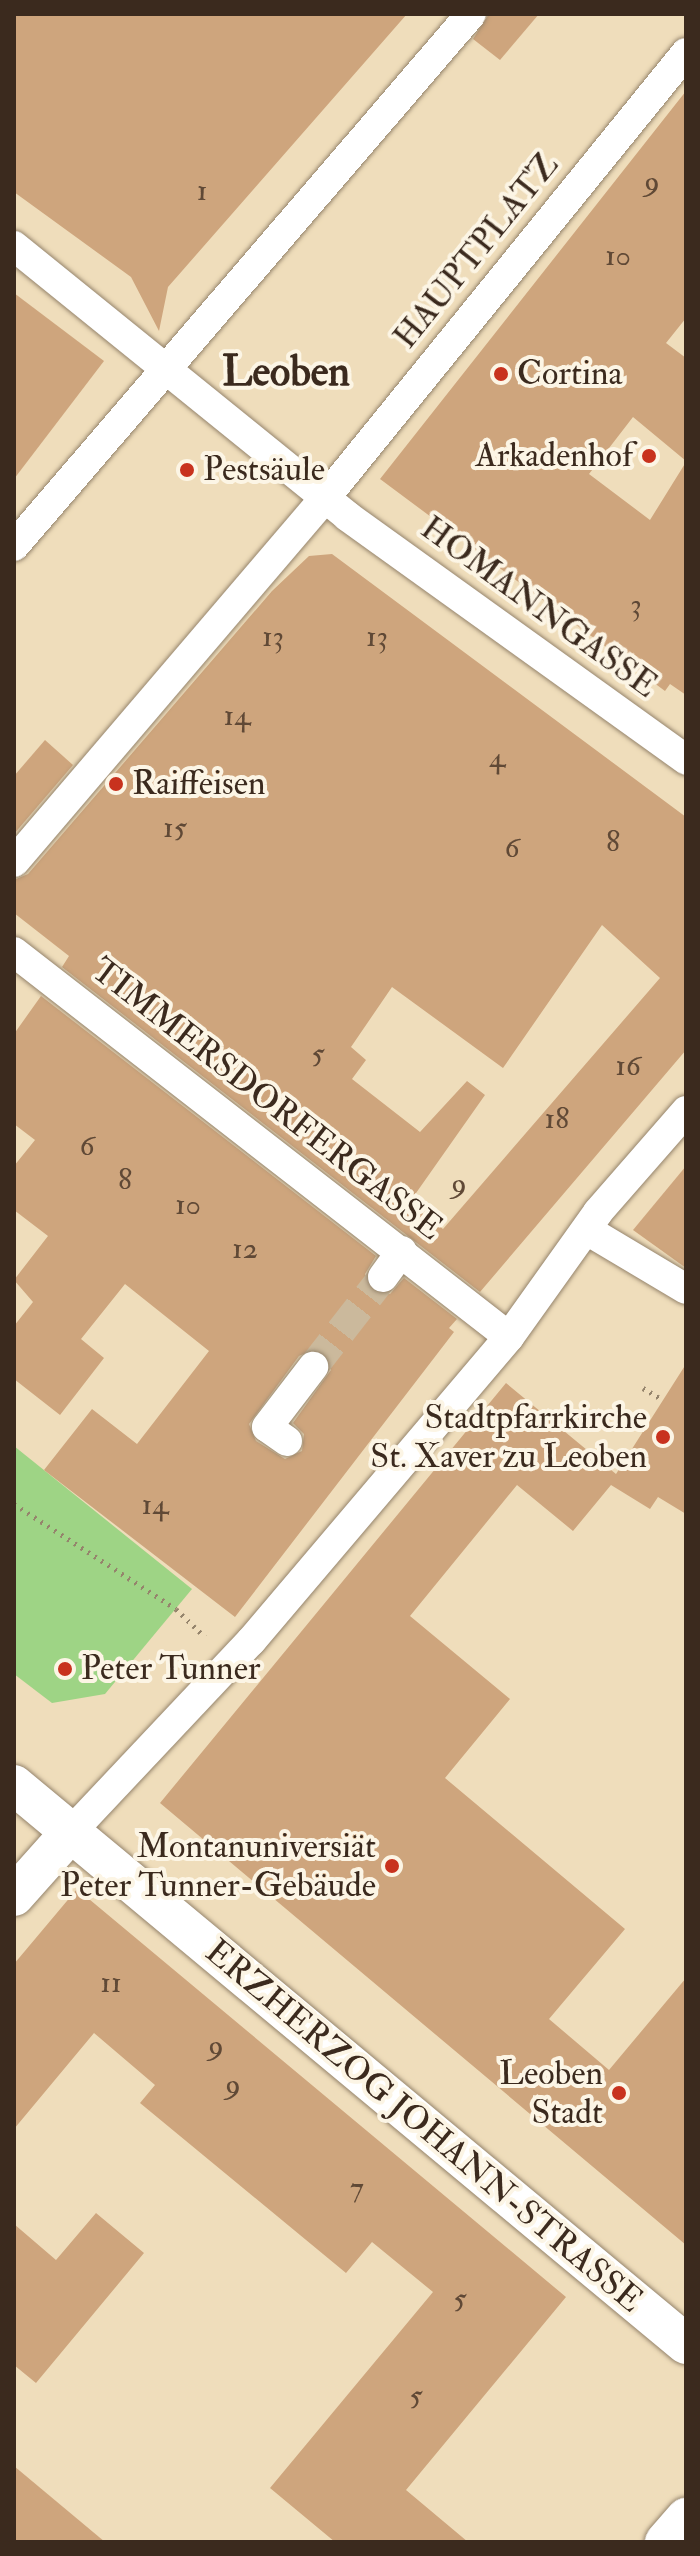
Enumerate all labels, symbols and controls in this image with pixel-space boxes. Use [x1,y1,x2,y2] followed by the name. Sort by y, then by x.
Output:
[385,145,567,357] street label: HAUPTPLATZ
[644,164,660,200] house number: 9
[197,173,207,209] house number: 1
[605,238,631,274] house number: 10
[222,347,350,397] district label: Leoben
[517,354,623,394] place label: Cortina
[492,365,510,383] marker: Cortina
[475,436,633,476] place label: Arkadenhof
[640,447,658,465] marker: Arkadenhof
[203,450,325,490] place label: Pestsäule
[178,461,196,479] marker: Pestsäule
[413,508,665,706] street label: HOMANNGASSE
[630,587,642,623] house number: 3
[262,619,284,655] house number: 13
[366,619,388,655] house number: 13
[224,698,250,734] house number: 14
[489,740,505,776] house number: 4
[132,764,265,804] place label: Raiffeisen
[107,775,125,793] marker: Raiffeisen
[163,810,187,846] house number: 15
[606,824,620,860] house number: 8
[504,830,520,866] house number: 6
[84,949,450,1249] street label: TIMMERSDORFERGASSE
[311,1036,325,1072] house number: 5
[615,1048,641,1084] house number: 16
[545,1101,569,1137] house number: 18
[79,1128,95,1164] house number: 6
[118,1162,132,1198] house number: 8
[451,1166,467,1202] house number: 9
[175,1187,201,1223] house number: 10
[232,1231,258,1267] house number: 12
[370,1397,647,1476] place label: Stadtpfarrkirche St. Xaver zu Leoben
[654,1428,672,1446] marker: Stadtpfarrkirche St. Xaver zu Leoben
[142,1487,168,1523] house number: 14
[81,1649,261,1689] place label: Peter Tunner
[56,1660,74,1678] marker: Peter Tunner
[60,1826,376,1906] place label: Montanuniversiät Peter Tunner-Gebäude
[383,1857,401,1875] marker: Montanuniversiät Peter Tunner-Gebäude
[197,1931,651,2321] street label: ERZHERZOG JOHANN-STRASSE
[100,1965,122,2001] house number: 11
[208,2028,224,2064] house number: 9
[499,2053,603,2132] place label: Leoben Stadt
[225,2067,241,2103] house number: 9
[610,2084,628,2102] marker: Leoben Stadt
[350,2170,364,2206] house number: 7
[453,2281,467,2317] house number: 5
[409,2378,423,2414] house number: 5

